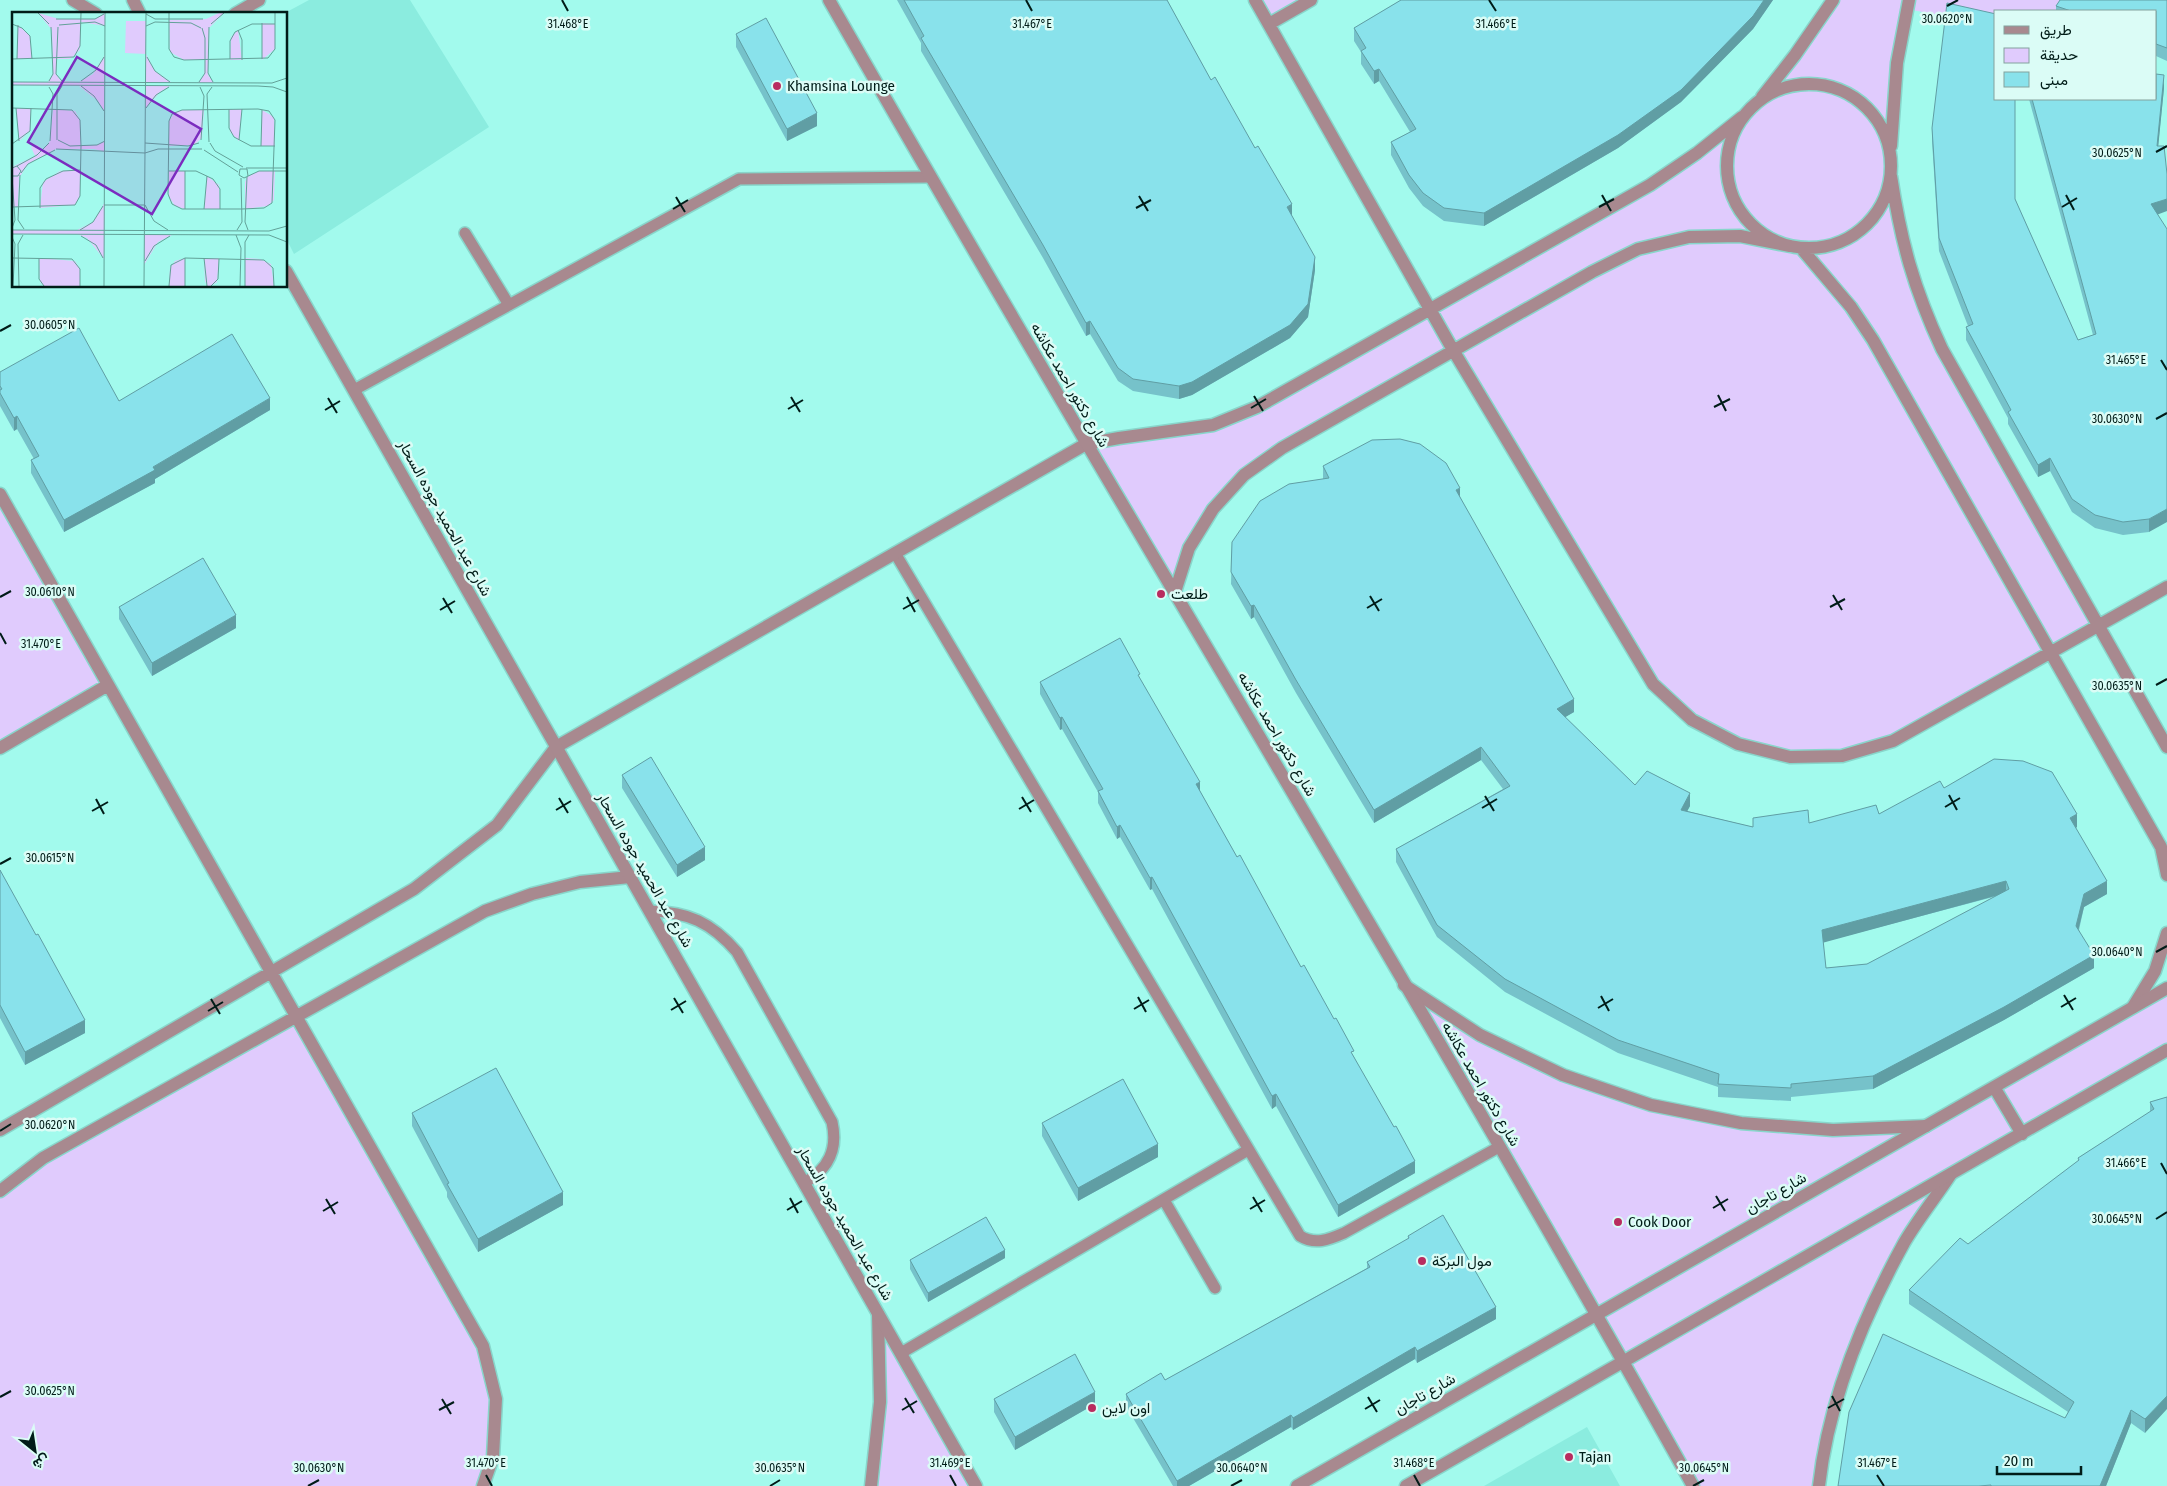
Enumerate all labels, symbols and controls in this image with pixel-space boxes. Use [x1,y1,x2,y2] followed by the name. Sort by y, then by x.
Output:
[1994,10,2157,100] legend
[12,12,288,288] inset map
[1922,12,1972,26] text: 30.0620°N
[548,17,589,31] text: 31.468°E
[1012,17,1052,31] text: 31.467°E
[1476,17,1517,31] text: 31.466°E
[2040,21,2072,40] text: طريق
[2040,46,2078,64] text: حديقة
[2040,71,2068,90] text: مبنى
[787,77,895,95] place label: Khamsina Lounge
[771,80,783,92] marker: Khamsina Lounge
[2092,146,2142,160] text: 30.0625°N
[25,318,75,332] text: 30.0605°N
[1025,320,1113,452] street label: شارع دكتور احمد عكاشه
[2106,353,2147,367] text: 31.465°E
[2092,412,2142,426] text: 30.0630°N
[392,436,496,600] street label: شارع عبد الحميد جوده السحار
[25,585,75,599] text: 30.0610°N
[1171,585,1208,603] place label: طلعت
[1155,588,1167,600] marker: طلعت
[21,637,61,651] text: 31.470°E
[1232,669,1320,801] street label: شارع دكتور احمد عكاشه
[2092,679,2142,693] text: 30.0635°N
[591,788,697,952] street label: شارع عبد الحميد جوده السحار
[26,851,74,865] text: 30.0615°N
[2091,945,2143,959] text: 30.0640°N
[1436,1019,1524,1151] street label: شارع دكتور احمد عكاشه
[25,1118,75,1132] text: 30.0620°N
[791,1141,897,1305] street label: شارع عبد الحميد جوده السحار
[2106,1156,2147,1170] text: 31.466°E
[1743,1168,1811,1219] street label: شارع تاجان
[2092,1212,2142,1226] text: 30.0645°N
[1628,1213,1692,1231] place label: Cook Door
[1612,1216,1624,1228] marker: Cook Door
[1432,1252,1492,1270] place label: مول البركة
[1416,1255,1428,1267] marker: مول البركة
[1392,1369,1460,1420] street label: شارع تاجان
[25,1384,75,1398] text: 30.0625°N
[1102,1399,1150,1418] place label: اون لاين
[1086,1402,1098,1414] marker: اون لاين
[10,1426,60,1476] north arrow
[1997,1444,2081,1476] scale bar
[1579,1448,1611,1466] place label: Tajan
[30,1450,53,1473] text: ش
[1563,1451,1575,1463] marker: Tajan
[2004,1452,2034,1470] text: 20 m
[466,1456,506,1470] text: 31.470°E
[930,1456,971,1470] text: 31.469°E
[1394,1456,1435,1470] text: 31.468°E
[1857,1456,1897,1470] text: 31.467°E
[294,1461,344,1475] text: 30.0630°N
[755,1461,805,1475] text: 30.0635°N
[1216,1461,1268,1475] text: 30.0640°N
[1679,1461,1729,1475] text: 30.0645°N

